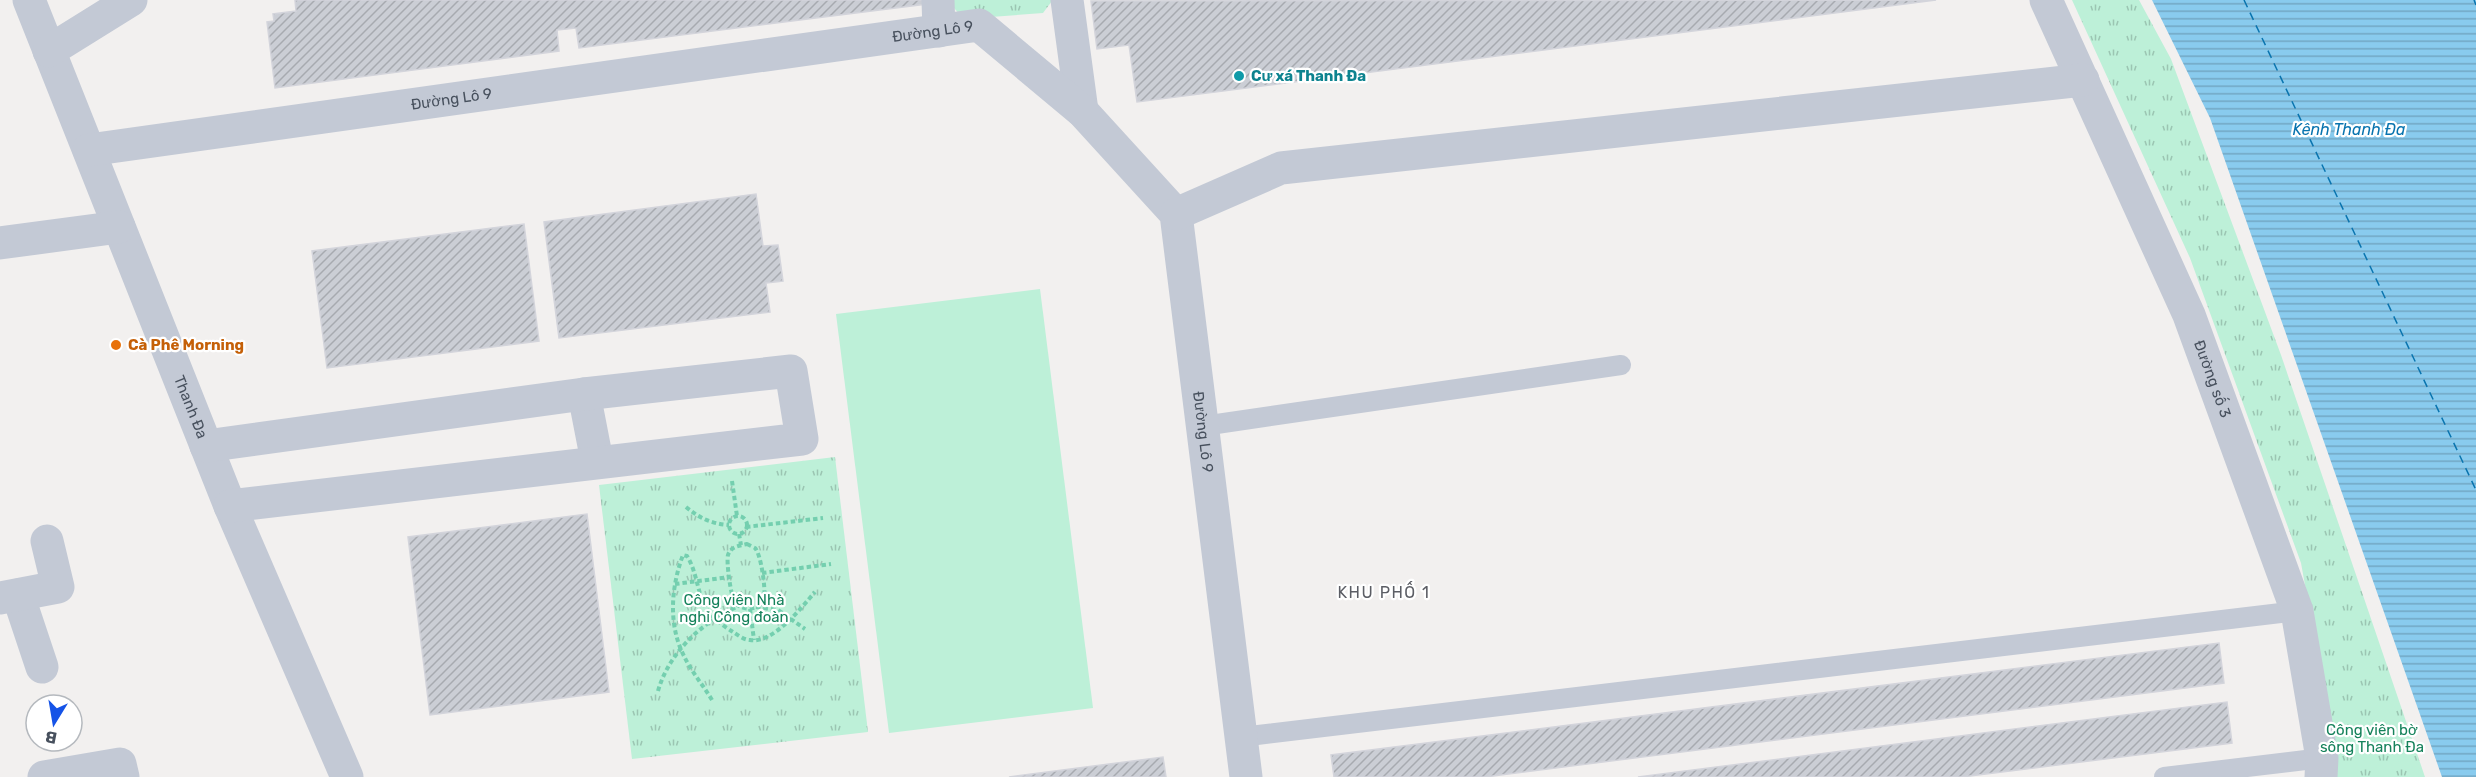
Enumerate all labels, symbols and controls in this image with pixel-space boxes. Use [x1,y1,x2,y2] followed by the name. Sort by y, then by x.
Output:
[891,17,974,46] street label: Đường Lô 9
[1251,67,1366,85] place label: Cư xá Thanh Đa
[1232,69,1246,83] marker: Cư xá Thanh Đa
[410,84,493,114] street label: Đường Lô 9
[2293,120,2405,139] water label: Kênh Thanh Đa
[128,336,244,354] place label: Cà Phê Morning
[109,338,123,352] marker: Cà Phê Morning
[2190,338,2235,420] street label: Đường số 3
[170,373,211,441] street label: Thanh Đa
[1189,390,1217,474] street label: Đường Lô 9
[1338,581,1430,602] district label: KHU PHỐ 1
[679,591,789,626] park label: Công viên Nhà nghỉ Công đoàn
[24,693,84,753] north arrow
[2320,721,2424,756] park label: Công viên bờ sông Thanh Đa
[44,727,59,748] text: B

